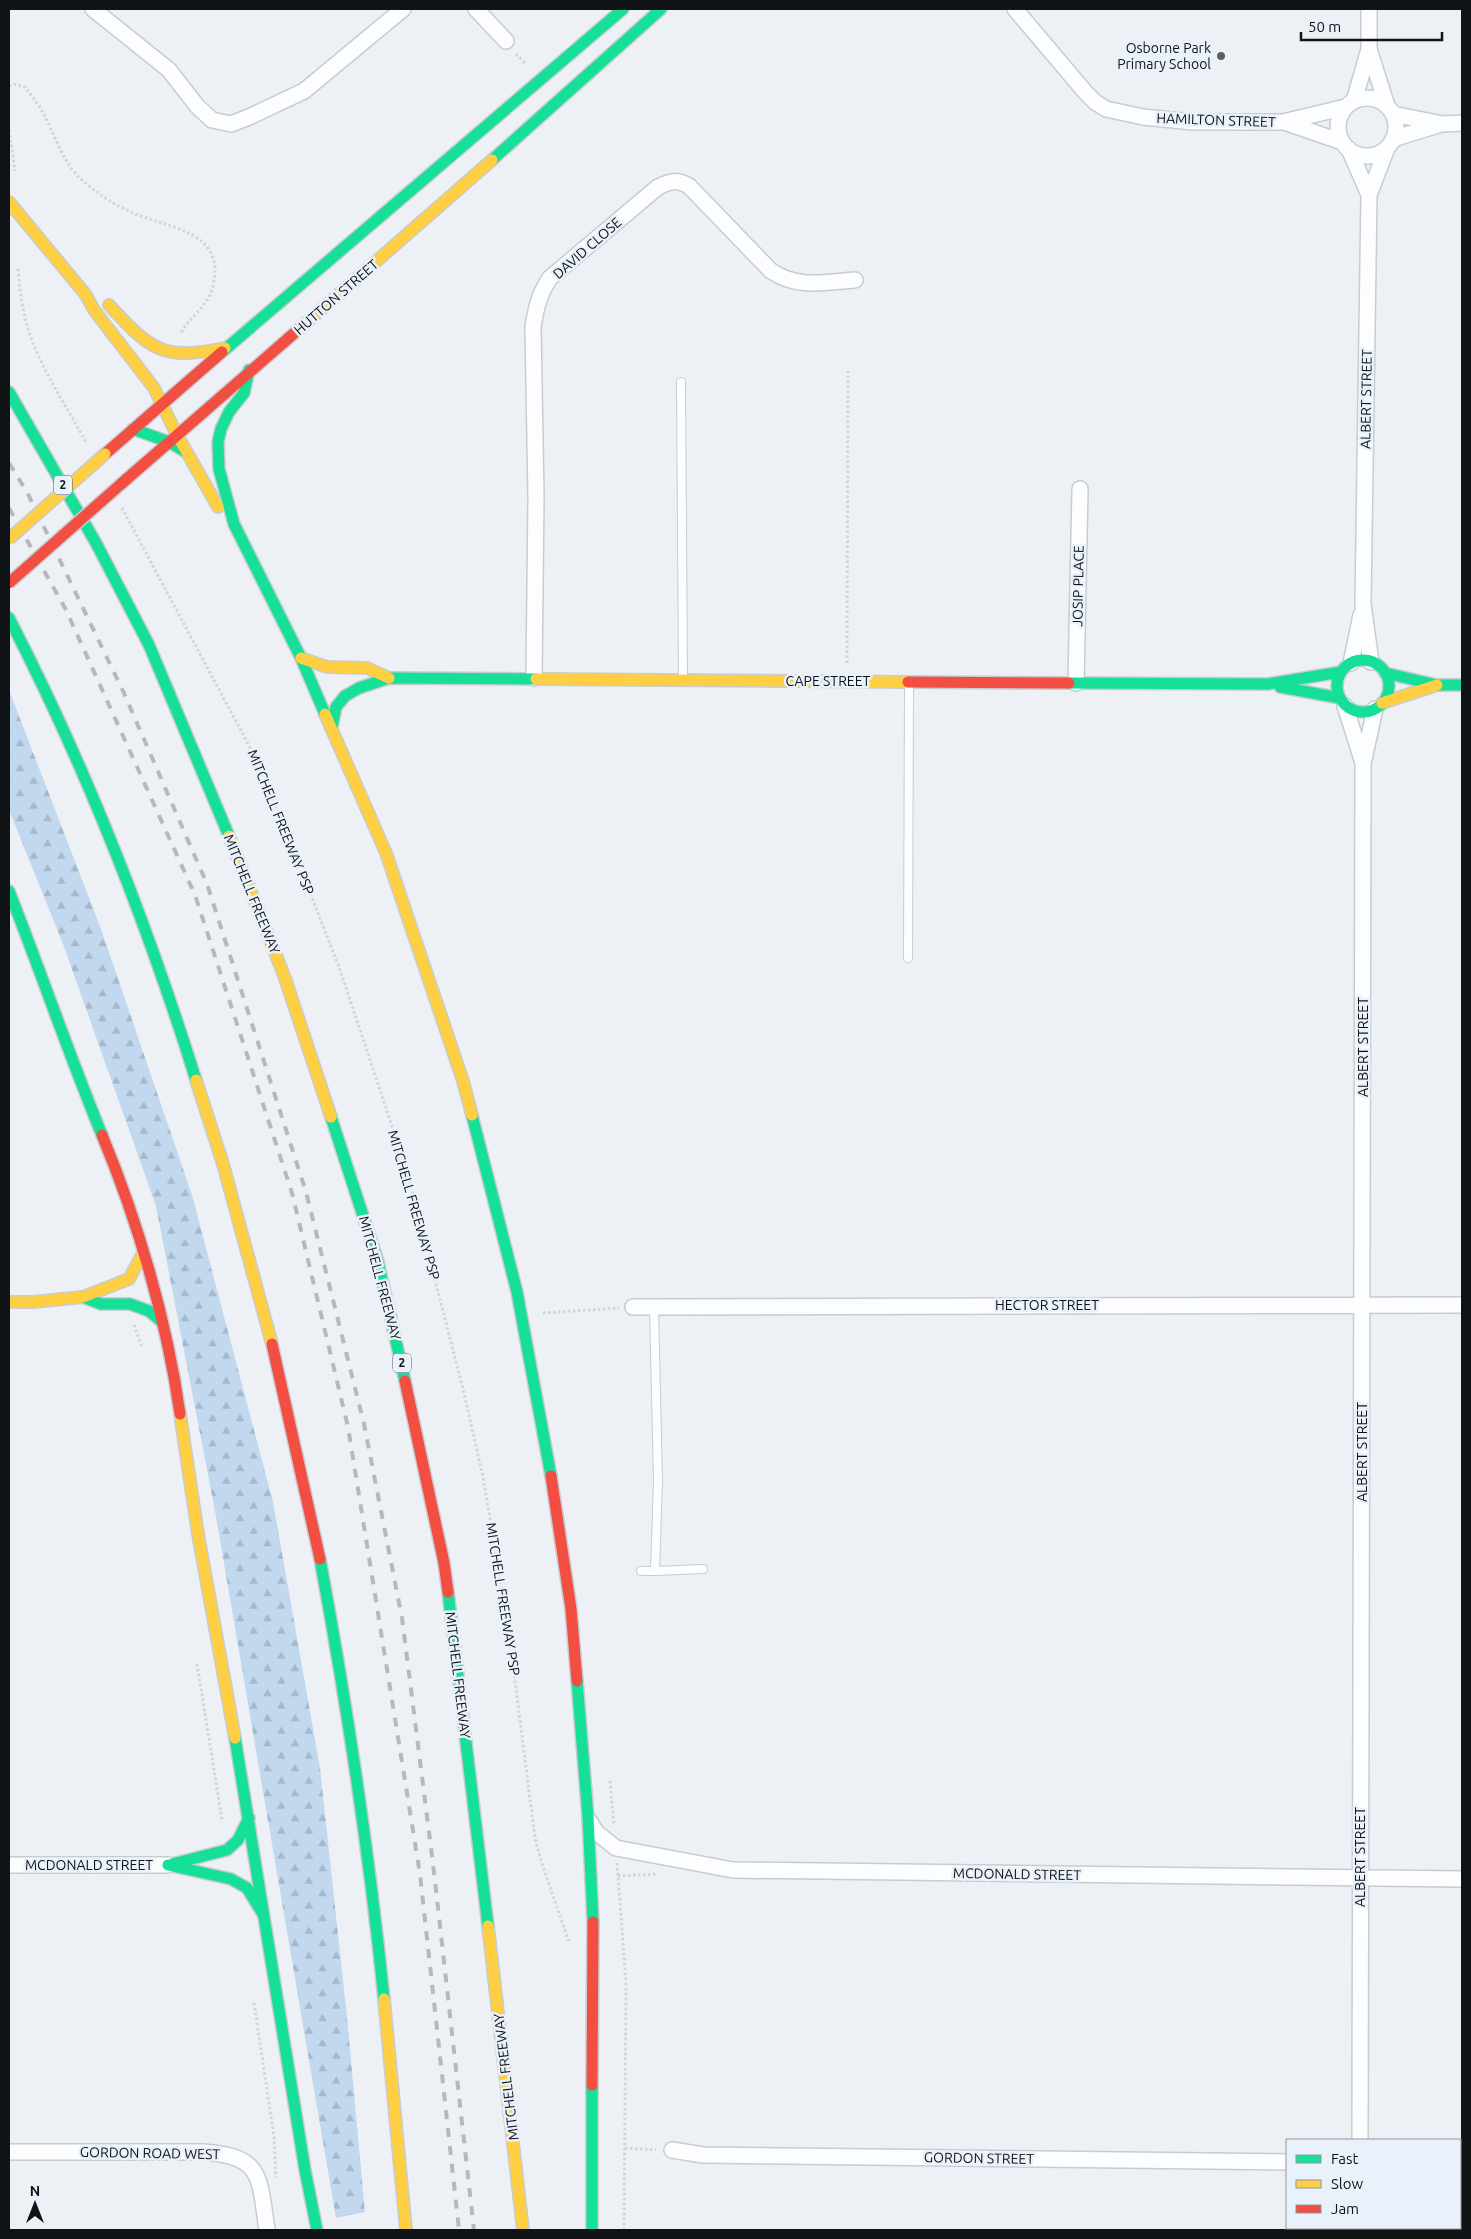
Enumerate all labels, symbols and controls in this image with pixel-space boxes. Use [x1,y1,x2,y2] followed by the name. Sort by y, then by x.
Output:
[1301,10,1442,42] scale bar
[1308,18,1341,35] text: 50 m
[1117,40,1211,72] place label: Osborne Park Primary School
[1215,50,1227,62] marker: Osborne Park Primary School
[1156,110,1276,130] street label: HAMILTON STREET
[550,214,624,282] street label: DAVID CLOSE
[291,256,382,338] street label: HUTTON STREET
[1357,349,1375,449] street label: ALBERT STREET
[54,476,72,494] road number: 2
[1069,545,1087,627] street label: JOSIP PLACE
[786,673,871,689] street label: CAPE STREET
[244,747,318,897] street label: MITCHELL FREEWAY PSP
[220,832,284,956] street label: MITCHELL FREEWAY
[1355,997,1371,1097] street label: ALBERT STREET
[385,1128,443,1282] street label: MITCHELL FREEWAY PSP
[356,1214,404,1342] street label: MITCHELL FREEWAY
[995,1297,1099,1313] street label: HECTOR STREET
[393,1354,411,1372] road number: 2
[1354,1402,1370,1502] street label: ALBERT STREET
[483,1521,523,1677] street label: MITCHELL FREEWAY PSP
[442,1611,474,1739] street label: MITCHELL FREEWAY
[1352,1807,1368,1907] street label: ALBERT STREET
[25,1857,153,1873] street label: MCDONALD STREET
[953,1865,1081,1883] street label: MCDONALD STREET
[490,2013,522,2141] street label: MITCHELL FREEWAY
[1286,2139,1461,2229] legend
[80,2144,221,2162] street label: GORDON ROAD WEST
[924,2149,1034,2167] street label: GORDON STREET
[1331,2150,1359,2167] text: Fast
[1331,2175,1364,2192] text: Slow
[10,2179,60,2229] north arrow
[30,2183,40,2199] text: N
[1331,2200,1359,2217] text: Jam

